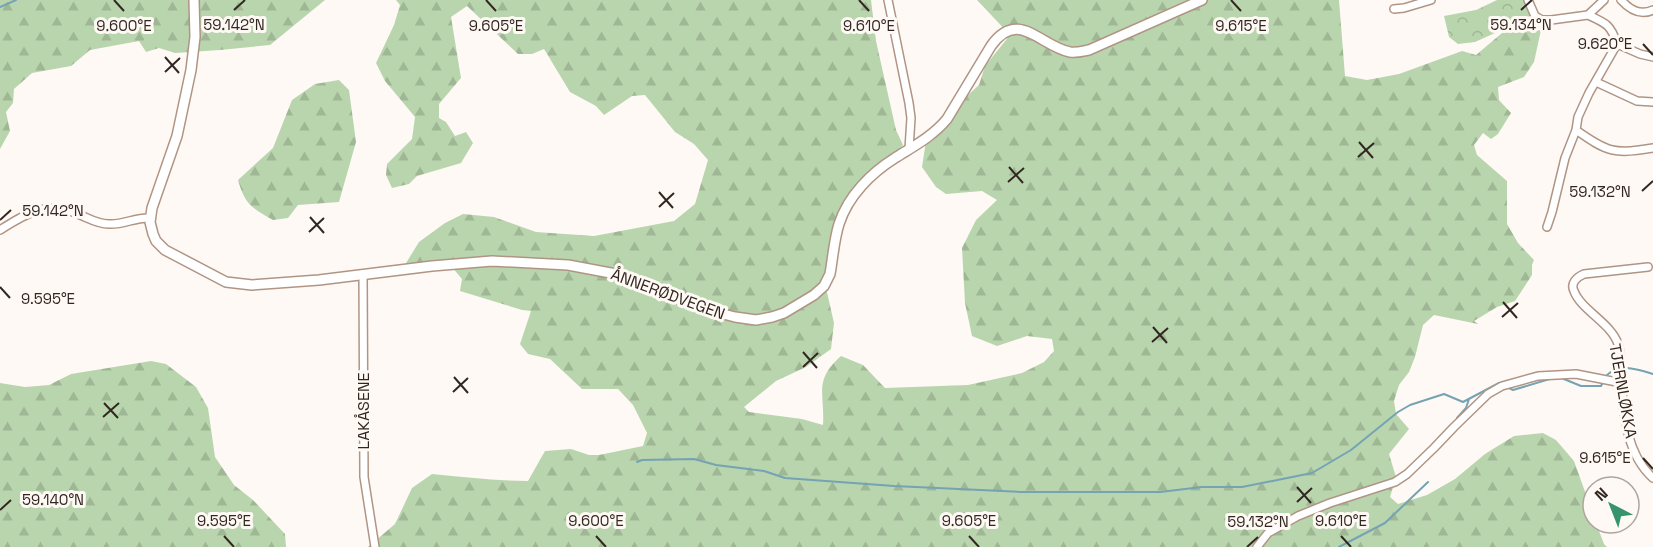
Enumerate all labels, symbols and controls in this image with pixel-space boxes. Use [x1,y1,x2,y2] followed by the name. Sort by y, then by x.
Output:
[203,15,265,34] text: 59.142°N
[1490,15,1552,34] text: 59.134°N
[96,16,152,35] text: 9.600°E
[469,16,523,35] text: 9.605°E
[843,16,895,35] text: 9.610°E
[1215,16,1267,35] text: 9.615°E
[1578,34,1632,53] text: 9.620°E
[1569,182,1631,201] text: 59.132°N
[22,201,84,220] text: 59.142°N
[608,264,728,324] street label: ÅNNERØDVEGEN
[21,289,75,308] text: 9.595°E
[1604,342,1642,440] street label: TJERNLØKKA
[353,372,374,450] street label: LAKÅSENE
[1579,448,1631,467] text: 9.615°E
[1581,475,1641,535] north arrow
[1590,483,1612,506] text: N
[22,490,84,509] text: 59.140°N
[197,511,251,530] text: 9.595°E
[568,511,624,530] text: 9.600°E
[942,511,996,530] text: 9.605°E
[1315,511,1367,530] text: 9.610°E
[1227,512,1289,531] text: 59.132°N

